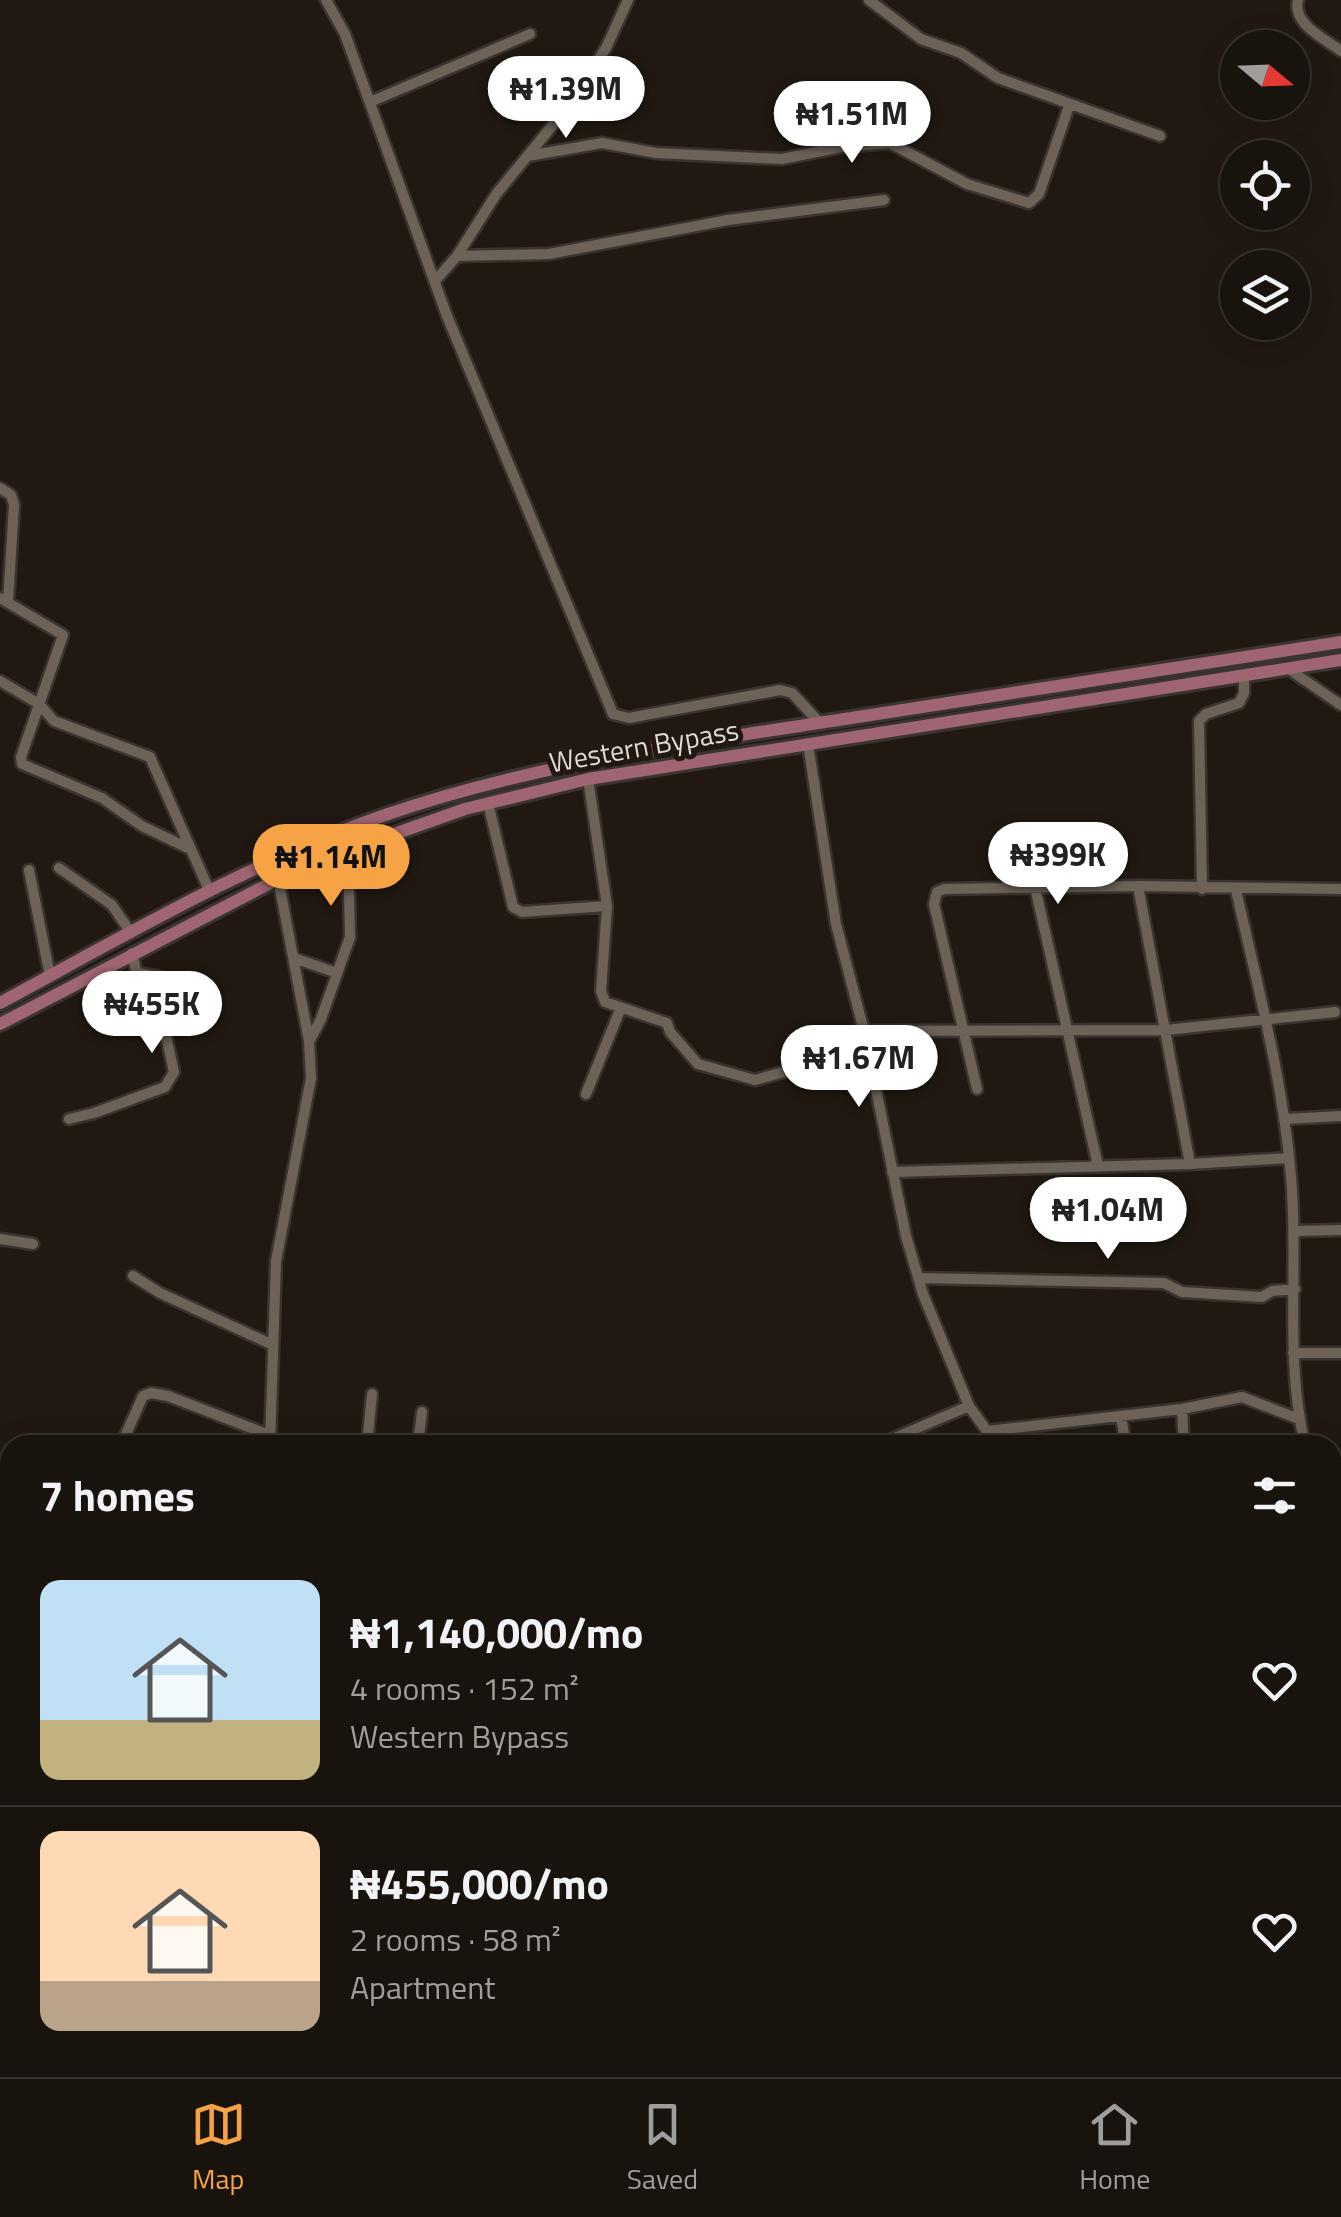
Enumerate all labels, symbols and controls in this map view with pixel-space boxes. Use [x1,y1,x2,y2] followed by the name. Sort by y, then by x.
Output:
[1220,30,1310,120] north arrow
[1220,30,1310,340] map controls
[485,56,647,141] pin: ₦1.39M
[510,64,622,112] text: ₦1.39M
[771,81,933,166] pin: ₦1.51M
[796,89,908,137] text: ₦1.51M
[1220,140,1310,230] button: locate
[1220,250,1310,340] button: layers
[546,708,742,783] street label: Western Bypass
[988,822,1128,907] pin: ₦399K
[250,824,412,909] pin: ₦1.14M
[1010,830,1106,878] text: ₦399K
[275,832,387,880] text: ₦1.14M
[82,971,222,1056] pin: ₦455K
[104,979,200,1027] text: ₦455K
[778,1025,940,1110] pin: ₦1.67M
[803,1033,915,1081] text: ₦1.67M
[1027,1177,1189,1262] pin: ₦1.04M
[1052,1185,1164,1233] text: ₦1.04M
[40,1463,195,1527] text: 7 homes
[1247,1468,1302,1523] icon: filters
[350,1600,643,1664] text: ₦1,140,000/mo
[120,1620,240,1740] icon: home
[1247,1653,1302,1708] icon: heart
[350,1664,579,1712] text: 4 rooms · 152 m²
[350,1712,569,1760] text: Western Bypass
[350,1851,609,1915] text: ₦455,000/mo
[120,1871,240,1991] icon: home
[1247,1904,1302,1959] icon: heart
[350,1915,561,1963] text: 2 rooms · 58 m²
[350,1963,496,2011] text: Apartment
[191,2097,246,2200] tab: Map
[627,2097,698,2200] tab: Saved
[1079,2097,1150,2200] tab: Home

